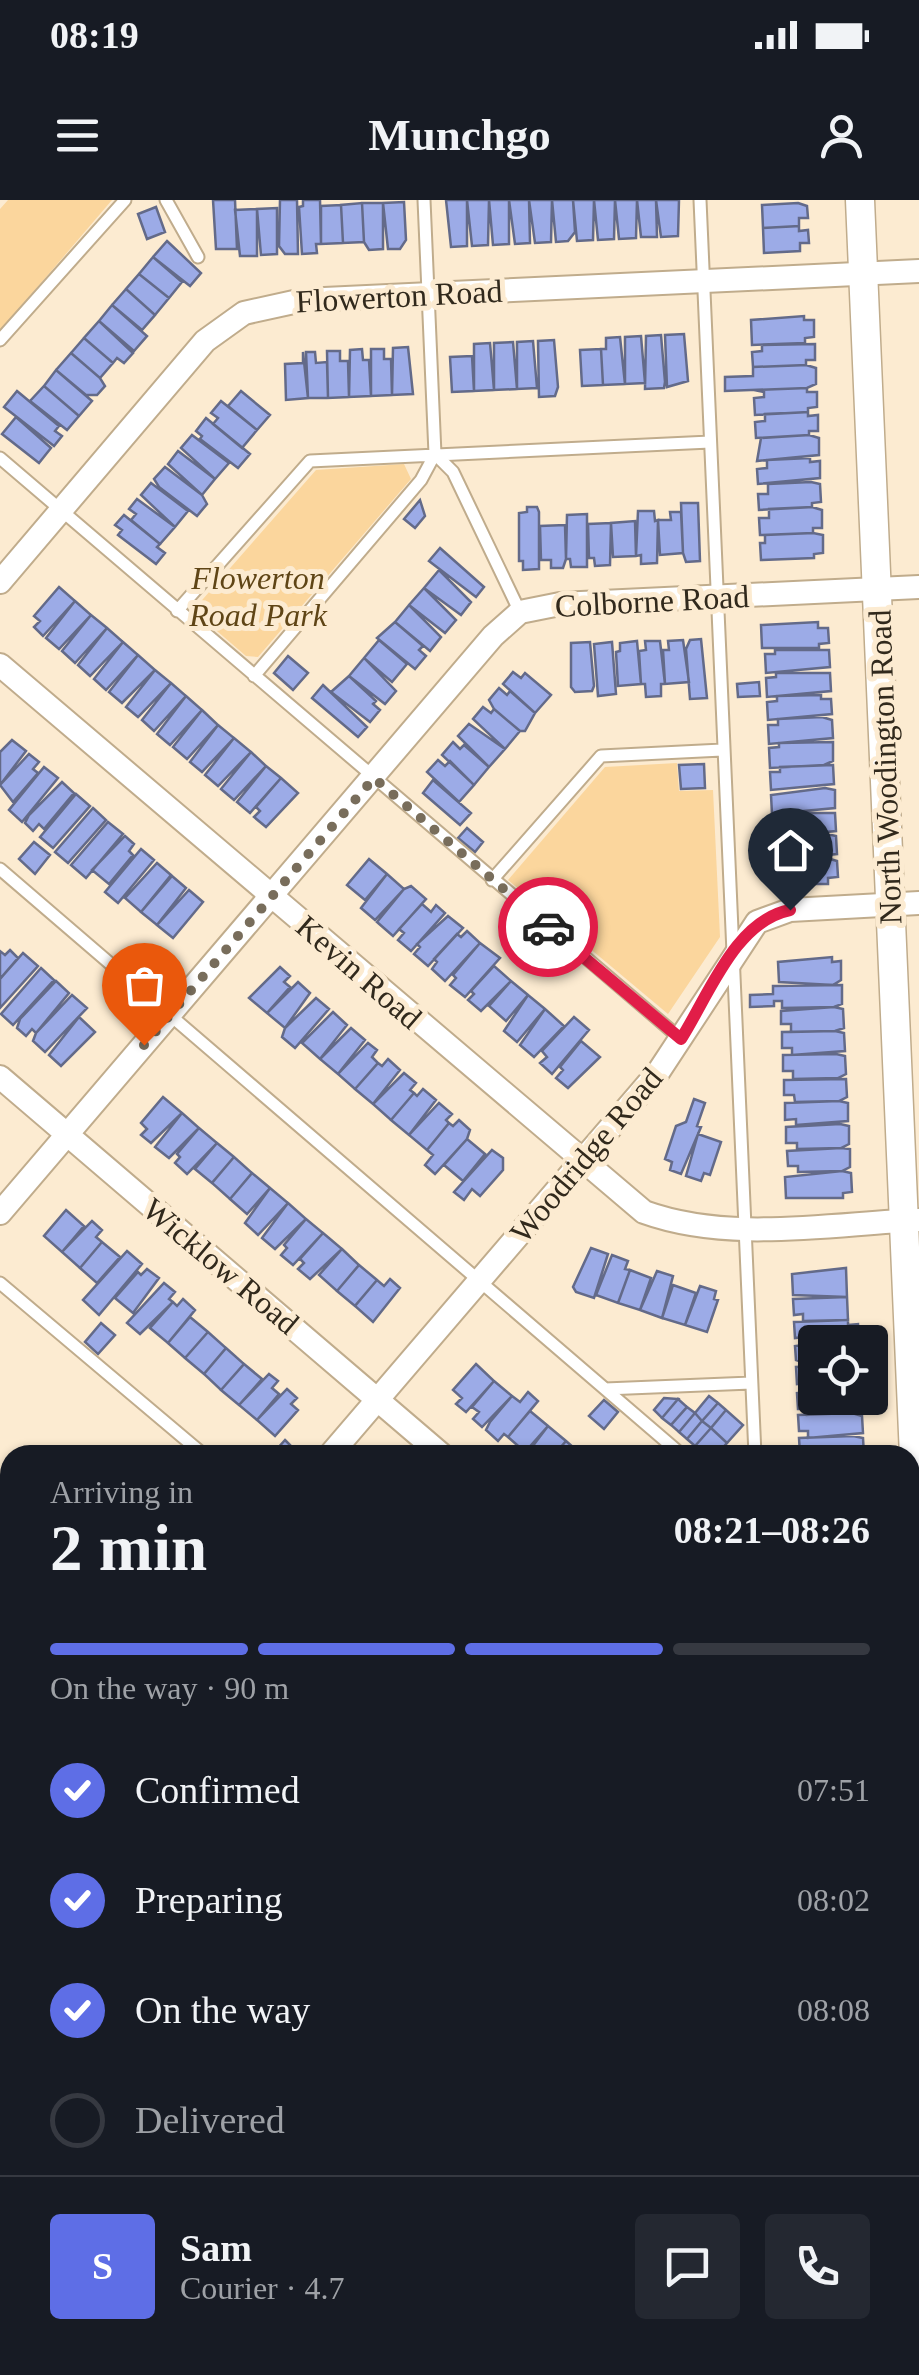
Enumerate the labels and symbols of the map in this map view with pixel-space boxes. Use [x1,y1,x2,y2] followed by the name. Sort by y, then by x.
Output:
[295,273,503,319] street label: Flowerton Road
[188,560,328,633] park label: Flowerton Road Park
[554,578,750,624] street label: Colborne Road
[862,609,908,925] street label: North Woodington Road
[748,808,833,911] pin
[498,877,598,977] courier
[289,908,429,1036] street label: Kevin Road
[102,943,187,1046] pin
[502,1060,670,1250] street label: Woodridge Road
[136,1191,306,1341] street label: Wicklow Road

